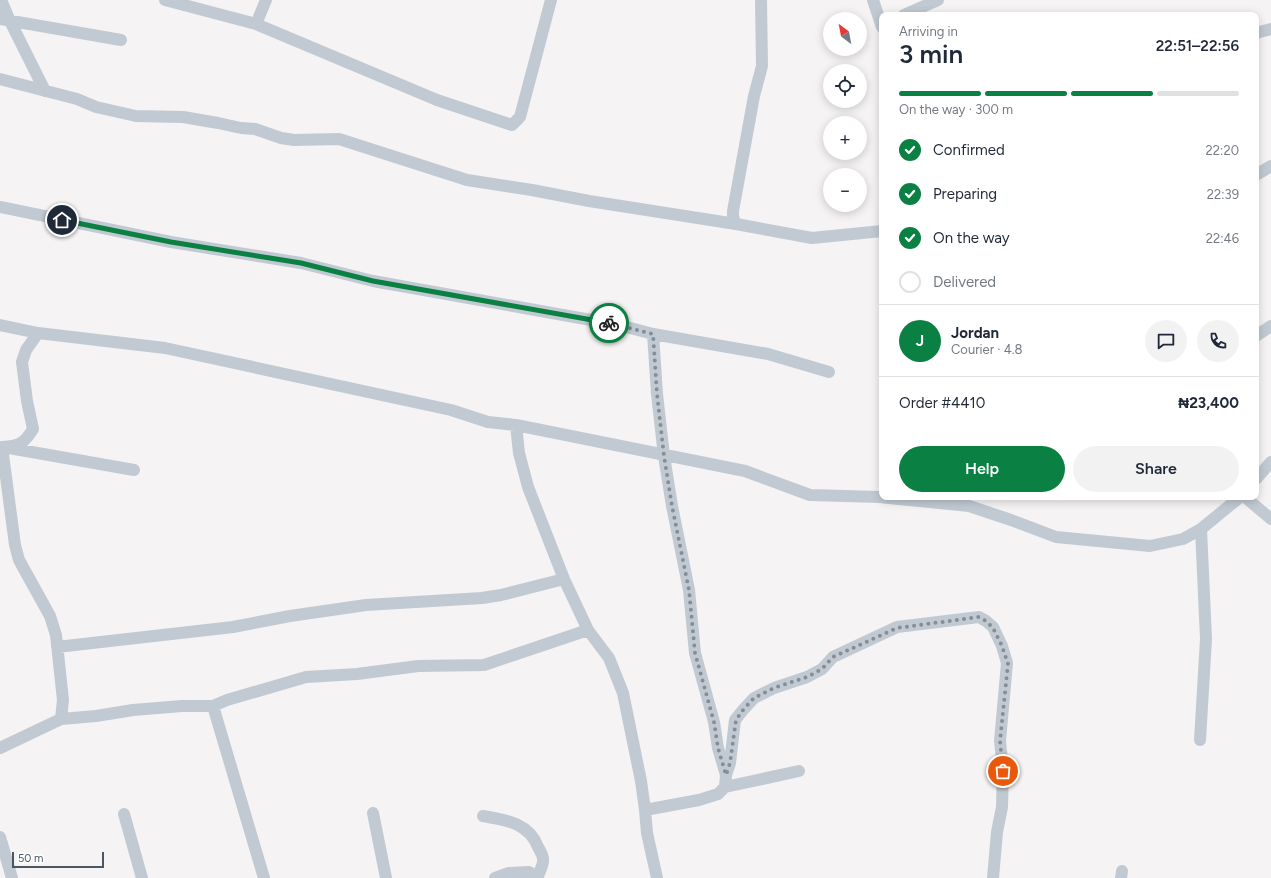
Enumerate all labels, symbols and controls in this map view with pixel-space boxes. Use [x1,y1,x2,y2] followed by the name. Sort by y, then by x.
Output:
[823,12,867,56] north arrow
[823,12,867,212] map controls
[899,24,958,39] text: Arriving in
[1156,37,1239,55] text: 22:51–22:56
[899,38,963,70] text: 3 min
[823,64,867,108] button: locate
[899,102,1013,117] text: On the way · 300 m
[823,116,867,160] button: +
[899,139,921,161] icon: check
[933,141,1005,159] text: Confirmed
[1206,143,1239,158] text: 22:20
[823,168,867,212] button: −
[899,183,921,205] icon: check
[933,185,997,203] text: Preparing
[1207,187,1239,202] text: 22:39
[45,203,79,237] pin
[51,209,73,231] icon: home
[899,227,921,249] icon: check
[933,229,1010,247] text: On the way
[1206,231,1239,246] text: 22:46
[933,273,996,291] text: Delivered
[589,303,629,343] courier
[598,312,620,334] icon: bike
[1145,320,1187,362] button: chat
[1197,320,1239,362] button: phone
[951,324,999,342] text: Jordan
[916,332,924,350] text: J
[951,342,1023,357] text: Courier · 4.8
[899,394,985,412] text: Order #4410
[1178,394,1239,412] text: ₦23,400
[899,446,1065,492] button: Help
[1073,446,1239,492] button: Share
[986,754,1020,788] pin
[992,760,1014,782] icon: bag
[12,850,104,869] scale bar
[18,852,43,865] text: 50 m

